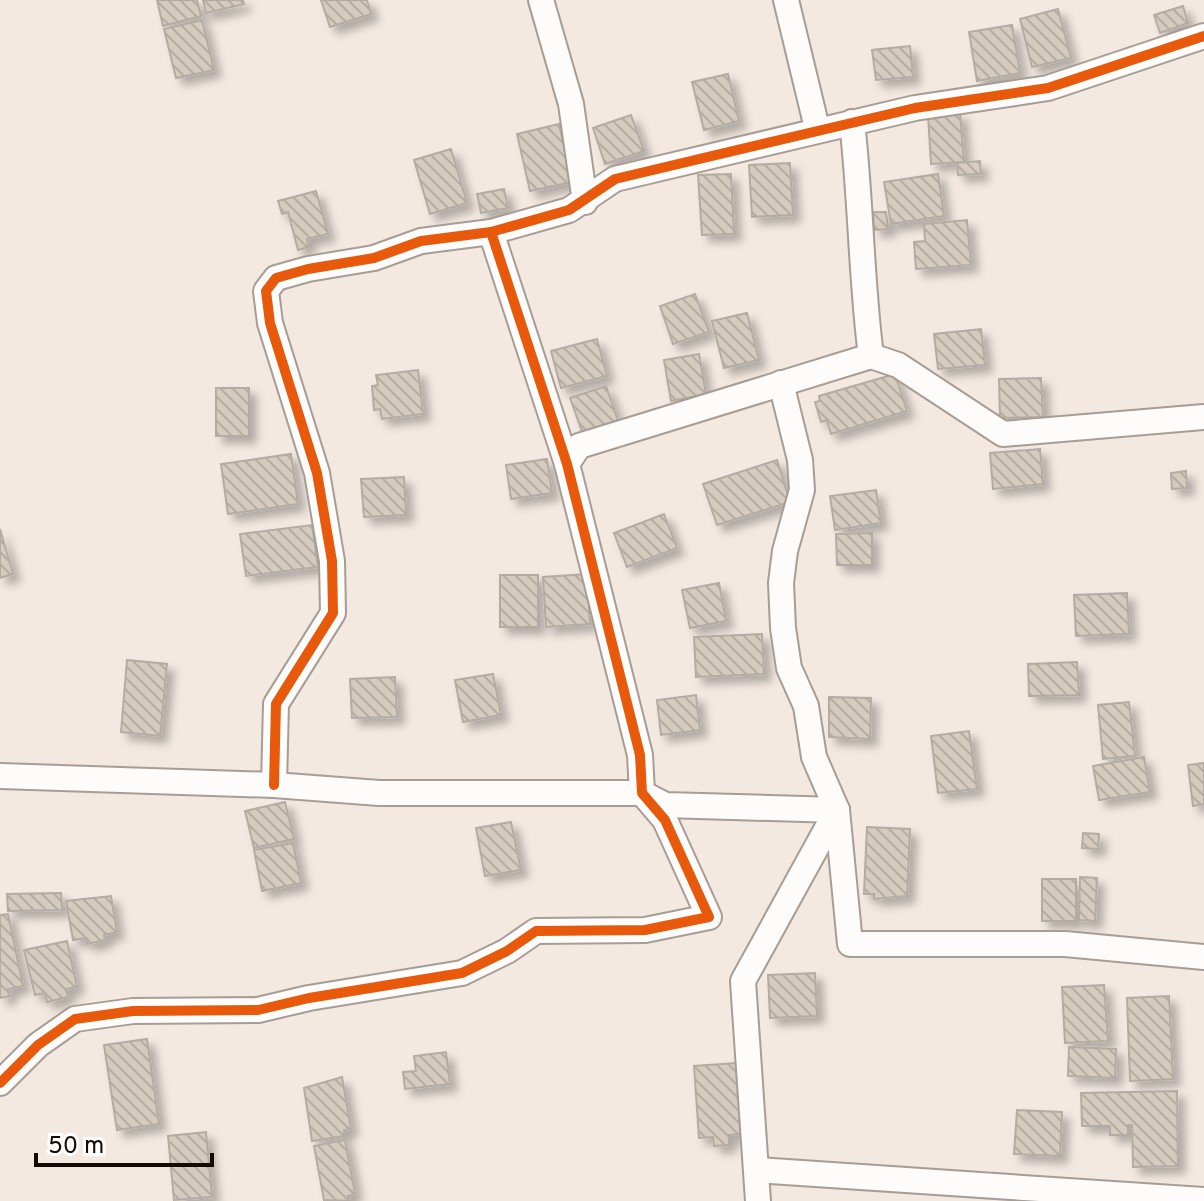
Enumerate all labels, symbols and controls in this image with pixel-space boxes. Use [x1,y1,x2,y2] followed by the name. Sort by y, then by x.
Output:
[36,1117,212,1167] scale bar
[48,1132,104,1162] text: 50 m

